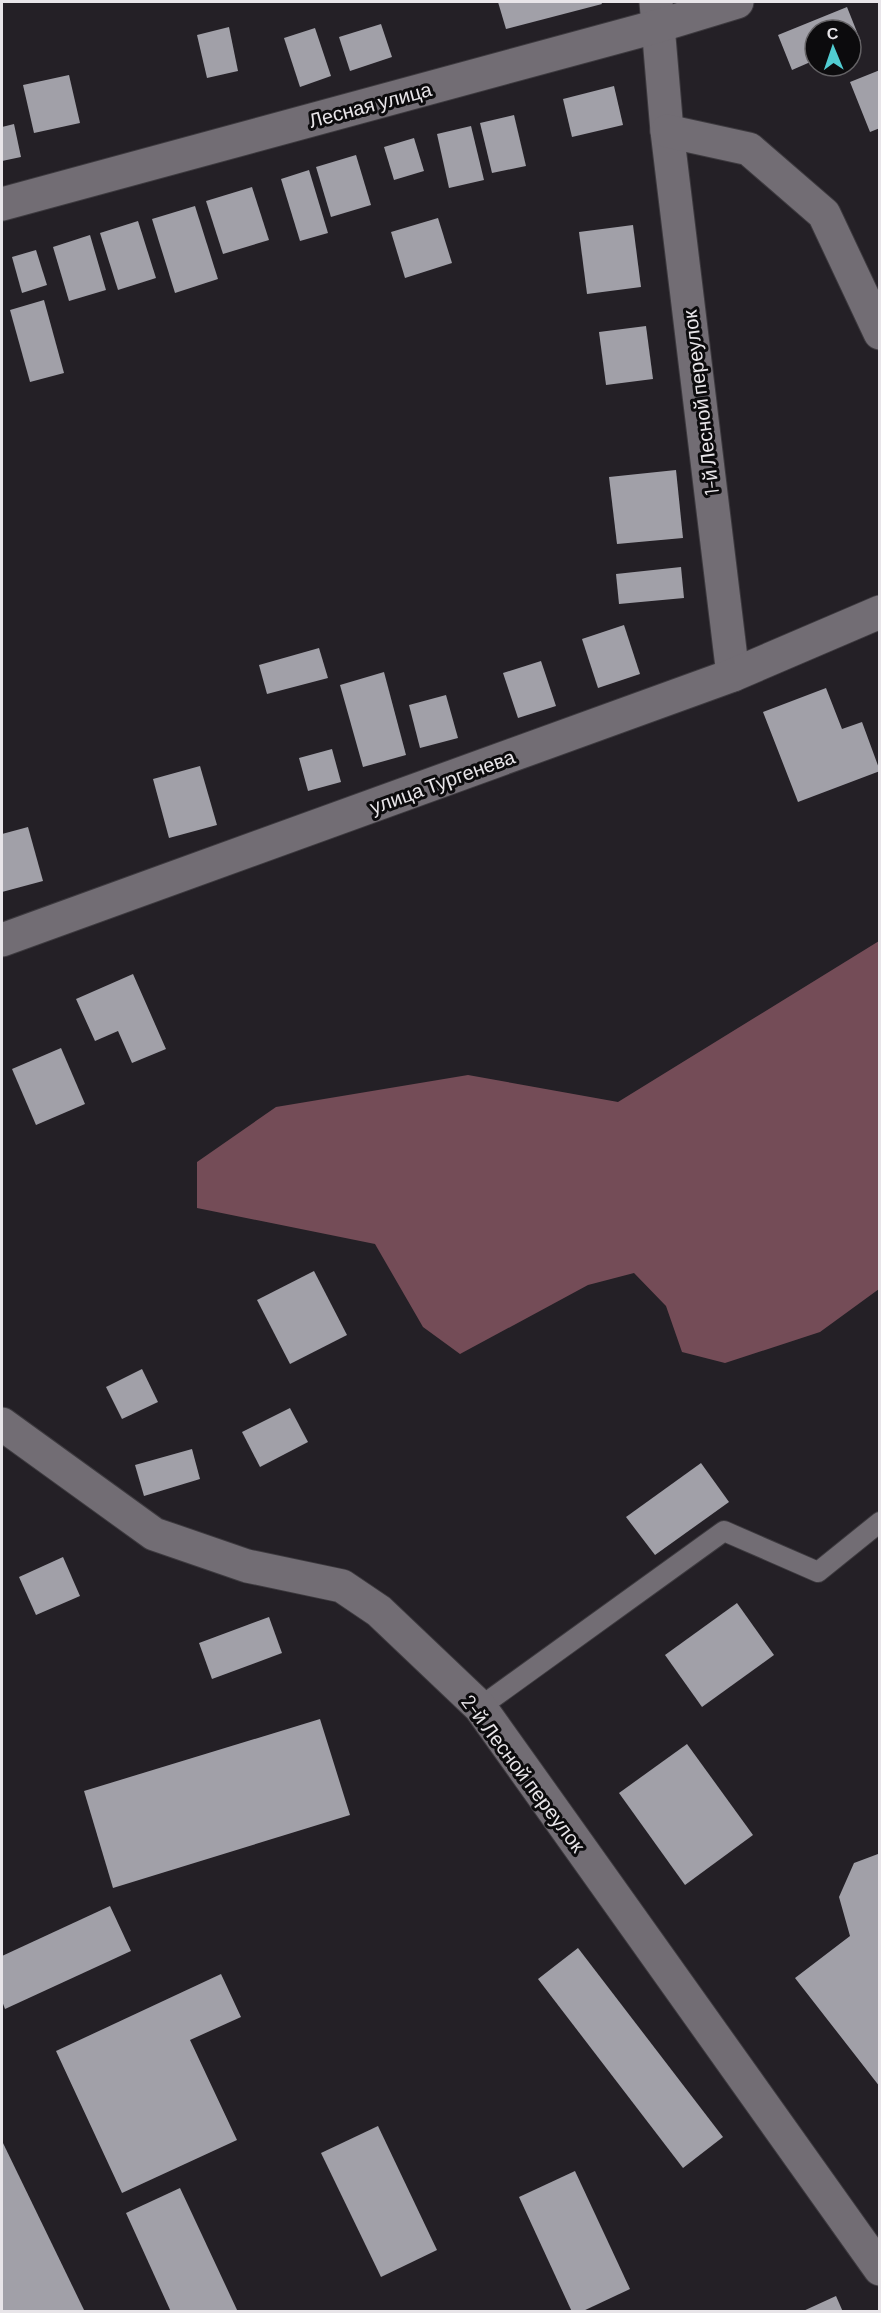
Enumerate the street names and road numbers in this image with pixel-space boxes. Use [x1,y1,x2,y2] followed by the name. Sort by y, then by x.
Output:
[306,76,435,132] street label: Лесная улица
[677,309,723,497] street label: 1-й Лесной переулок
[366,743,519,818] street label: улица Тургенева
[457,1690,591,1857] street label: 2-й Лесной переулок

